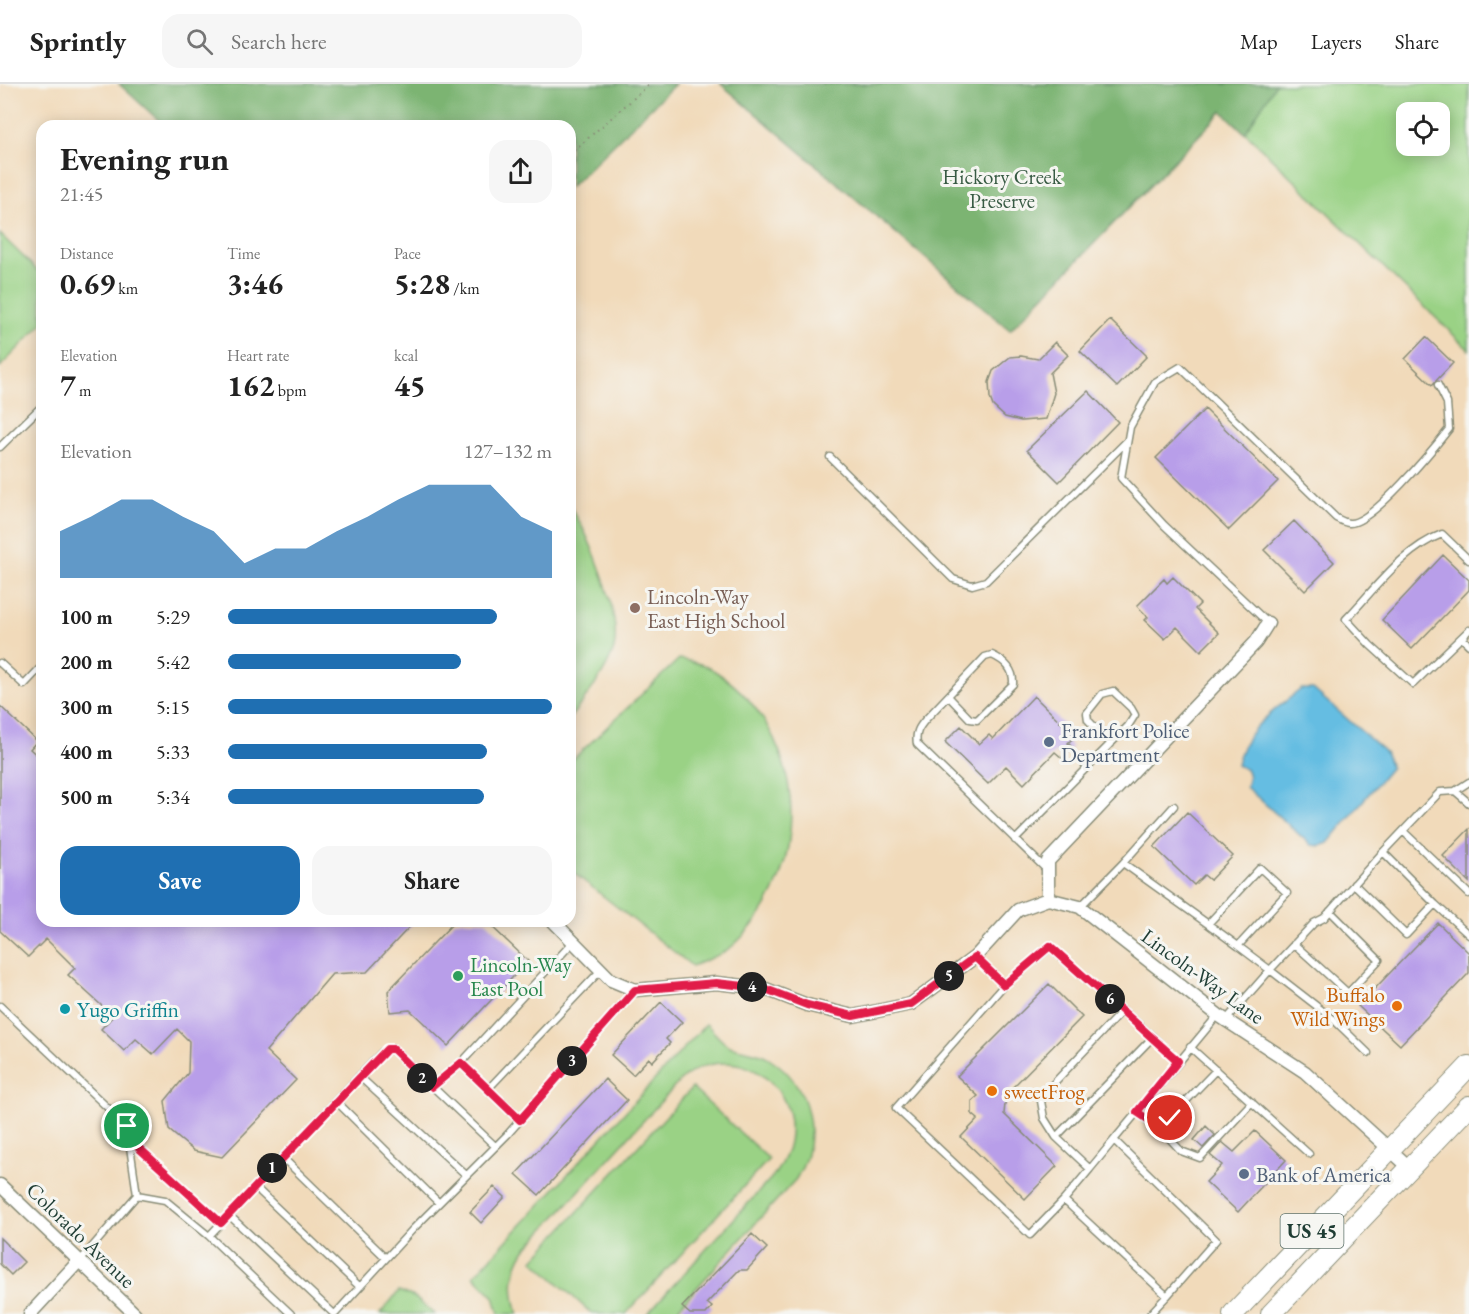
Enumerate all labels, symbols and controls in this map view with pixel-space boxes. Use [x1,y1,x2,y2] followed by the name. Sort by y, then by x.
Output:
[162,14,582,68] search box
[30,23,126,59] text: Sprintly
[183,25,216,58] icon: search
[231,27,327,56] text: Search here
[1240,28,1278,55] text: Map
[1311,28,1362,55] text: Layers
[1395,28,1439,55] text: Share
[1396,102,1450,156] map controls
[1396,102,1450,156] button: locate
[60,137,229,180] text: Evening run
[489,140,552,203] button: share
[942,163,1063,214] park label: Hickory Creek Preserve
[60,181,103,207] text: 21:45
[60,243,113,264] text: Distance
[227,243,260,264] text: Time
[394,243,421,264] text: Pace
[60,264,115,303] text: 0.69
[227,264,283,303] text: 3:46
[394,264,450,303] text: 5:28
[115,278,138,299] text: km
[450,278,480,299] text: /km
[60,345,118,366] text: Elevation
[227,345,289,366] text: Heart rate
[394,345,418,366] text: kcal
[60,366,76,405] text: 7
[227,366,275,405] text: 162
[394,366,426,405] text: 45
[76,380,92,401] text: m
[275,380,307,401] text: bpm
[60,438,132,464] text: Elevation
[464,438,552,464] text: 127–132 m
[647,583,785,634] place label: Lincoln-Way East High School
[628,601,642,615] marker: Lincoln-Way East High School
[60,604,113,630] text: 100 m
[156,604,190,630] text: 5:29
[60,649,113,675] text: 200 m
[156,649,190,675] text: 5:42
[60,694,113,720] text: 300 m
[156,694,190,720] text: 5:15
[1061,717,1190,768] place label: Frankfort Police Department
[1042,735,1056,749] marker: Frankfort Police Department
[60,739,113,765] text: 400 m
[156,739,190,765] text: 5:33
[60,784,113,810] text: 500 m
[156,784,190,810] text: 5:34
[60,846,300,915] button: Save
[312,846,552,915] button: Share
[1136,922,1270,1030] street label: Lincoln-Way Lane
[470,951,572,1002] place label: Lincoln-Way East Pool
[934,961,964,991] pin: 5
[945,965,953,986] text: 5
[451,969,465,983] marker: Lincoln-Way East Pool
[737,972,767,1002] pin: 4
[748,976,756,997] text: 4
[1290,981,1385,1032] place label: Buffalo Wild Wings
[1095,984,1125,1014] pin: 6
[1106,988,1114,1009] text: 6
[77,996,179,1023] place label: Yugo Griffin
[1390,999,1404,1013] marker: Buffalo Wild Wings
[58,1002,72,1016] marker: Yugo Griffin
[557,1046,587,1076] pin: 3
[568,1050,576,1071] text: 3
[407,1063,437,1093] pin: 2
[418,1067,426,1088] text: 2
[1004,1078,1086,1105] place label: sweetFrog
[985,1084,999,1098] marker: sweetFrog
[1144,1092,1195,1143] pin
[101,1100,152,1151] pin
[1153,1101,1186,1134] icon: check
[110,1109,143,1142] icon: arrive
[257,1153,287,1183] pin: 1
[268,1157,276,1178] text: 1
[1256,1161,1392,1188] place label: Bank of America
[1237,1167,1251,1181] marker: Bank of America
[21,1176,141,1294] street label: Colorado Avenue
[1280,1214,1344,1248] road number: US 45

